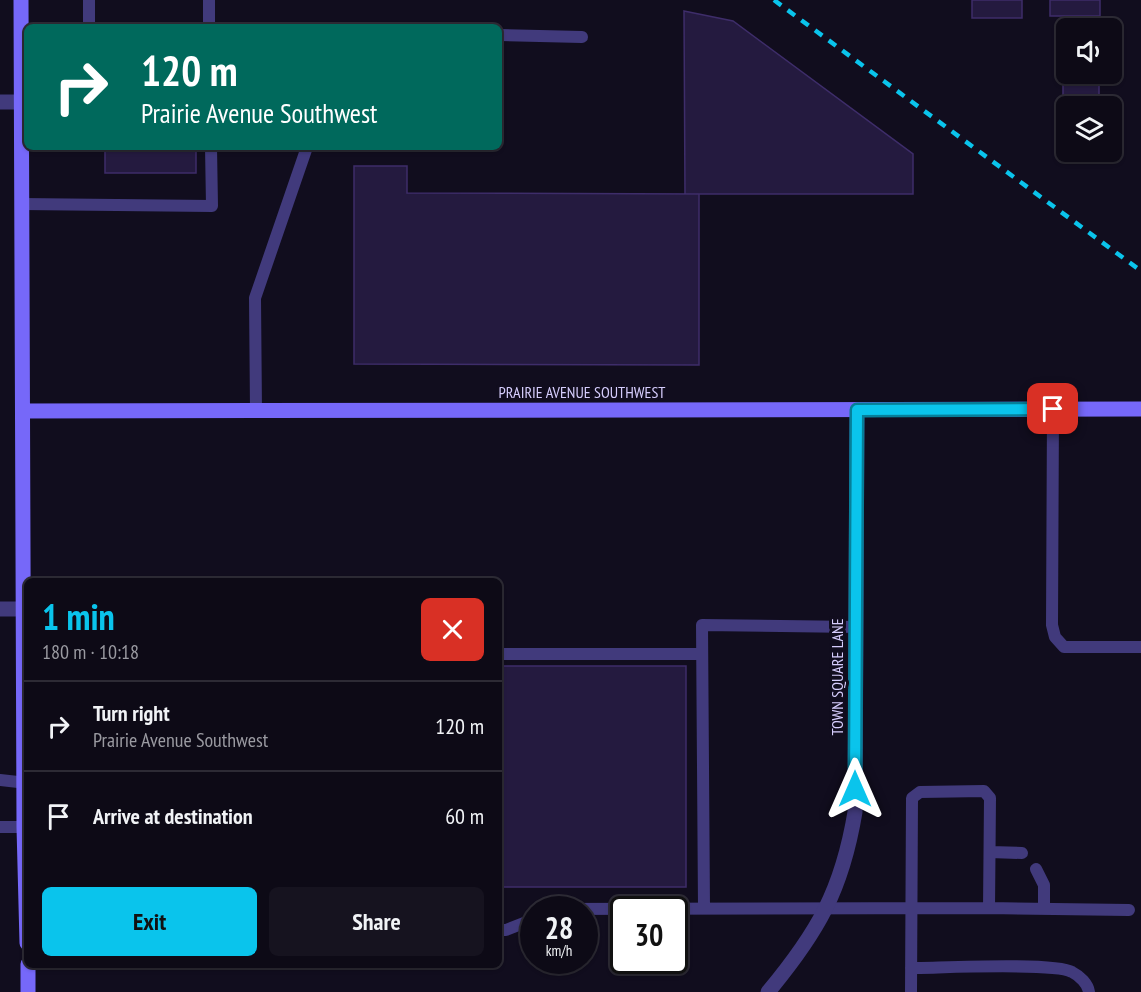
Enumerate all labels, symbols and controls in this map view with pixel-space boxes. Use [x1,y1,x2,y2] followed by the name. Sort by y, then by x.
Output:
[1056,18,1122,162] map controls
[1056,18,1122,84] button: sound
[141,43,238,98] text: 120 m
[42,48,120,126] icon: right
[141,96,378,130] text: Prairie Avenue Southwest
[1056,96,1122,162] button: layers
[499,382,665,402] street label: PRAIRIE AVENUE SOUTHWEST
[1027,383,1078,434] pin
[1036,392,1069,425] icon: arrive
[42,593,115,640] text: 1 min
[421,598,484,661] button: close
[827,618,847,736] street label: TOWN SQUARE LANE
[42,639,139,665] text: 180 m · 10:18
[93,699,170,727] text: Turn right
[42,710,75,743] icon: right
[435,712,484,740] text: 120 m
[93,727,268,753] text: Prairie Avenue Southwest
[823,757,887,821] position arrow
[42,800,75,833] icon: arrive
[93,802,253,830] text: Arrive at destination
[445,802,484,830] text: 60 m
[42,887,257,956] button: Exit
[269,887,484,956] button: Share
[610,896,688,974] speed limit sign: 30
[545,908,573,947] text: 28
[546,941,572,960] text: km/h

